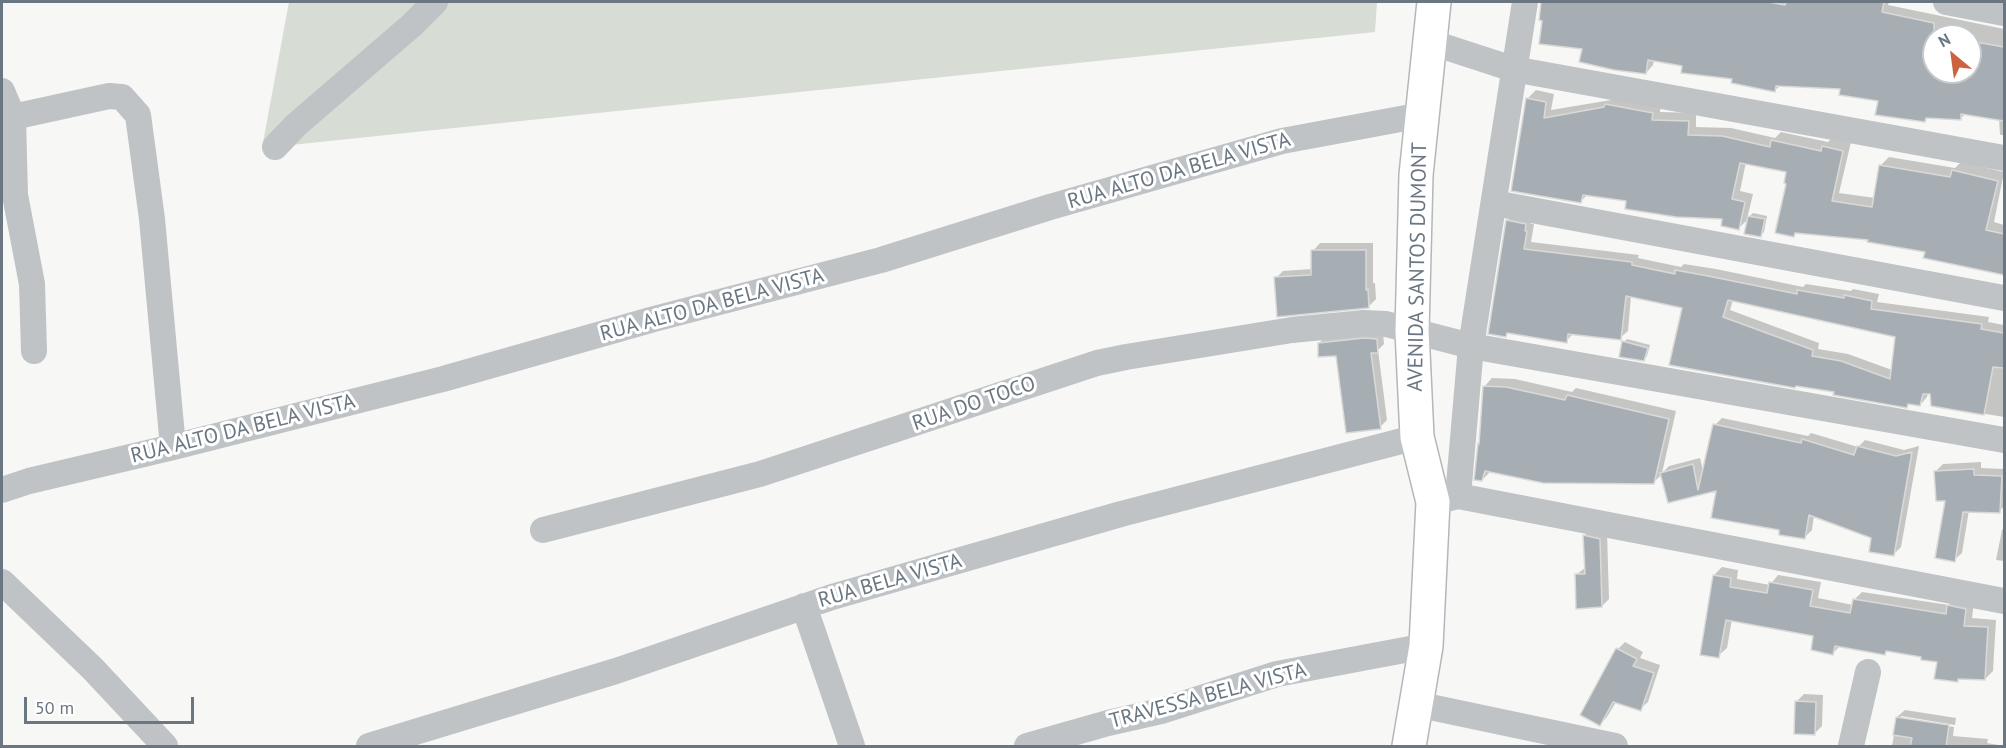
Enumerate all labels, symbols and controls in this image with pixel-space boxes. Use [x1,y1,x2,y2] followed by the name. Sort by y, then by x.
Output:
[1922,24,1982,84] north arrow
[1935,29,1954,51] text: N
[1065,127,1293,215] street label: RUA ALTO DA BELA VISTA
[1403,142,1433,392] street label: AVENIDA SANTOS DUMONT
[597,263,827,347] street label: RUA ALTO DA BELA VISTA
[909,371,1039,437] street label: RUA DO TOCO
[128,389,358,469] street label: RUA ALTO DA BELA VISTA
[815,548,965,614] street label: RUA BELA VISTA
[1107,658,1309,734] street label: TRAVESSA BELA VISTA
[27,685,196,723] scale bar
[35,696,74,719] text: 50 m

